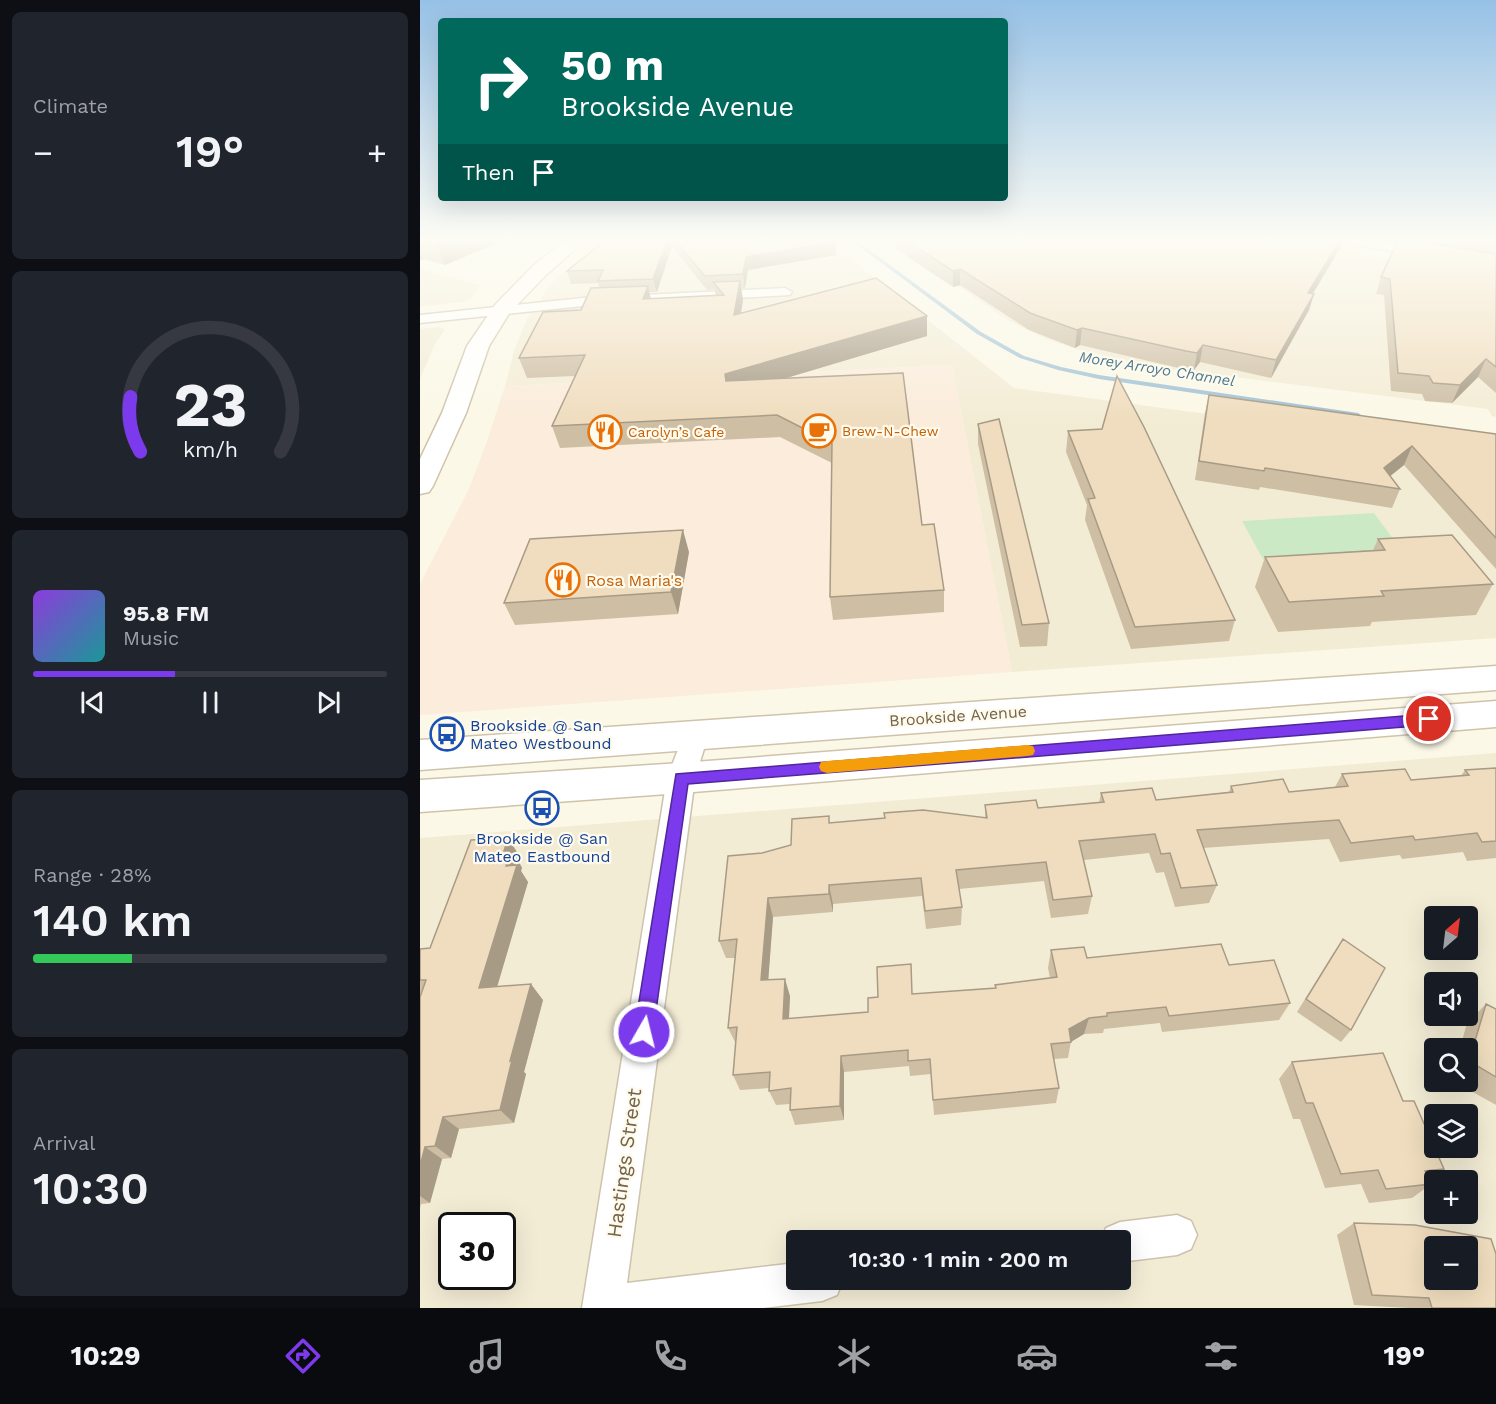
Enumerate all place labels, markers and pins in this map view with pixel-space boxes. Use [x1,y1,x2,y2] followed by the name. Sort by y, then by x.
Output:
[801,413,837,449] cafe icon: Brew-N-Chew
[587,414,623,450] restaurant icon: Carolyn’s Cafe
[842,423,939,439] place label: Brew-N-Chew
[628,424,724,440] place label: Carolyn’s Cafe
[545,562,581,598] restaurant icon: Rosa Maria's
[586,571,682,590] place label: Rosa Maria's
[1403,693,1454,744] pin
[429,716,465,752] bus stop icon: Brookside @ San Mateo Westbound
[470,716,612,753] place label: Brookside @ San Mateo Westbound
[524,790,560,826] bus stop icon: Brookside @ San Mateo Eastbound
[473,829,611,866] place label: Brookside @ San Mateo Eastbound

